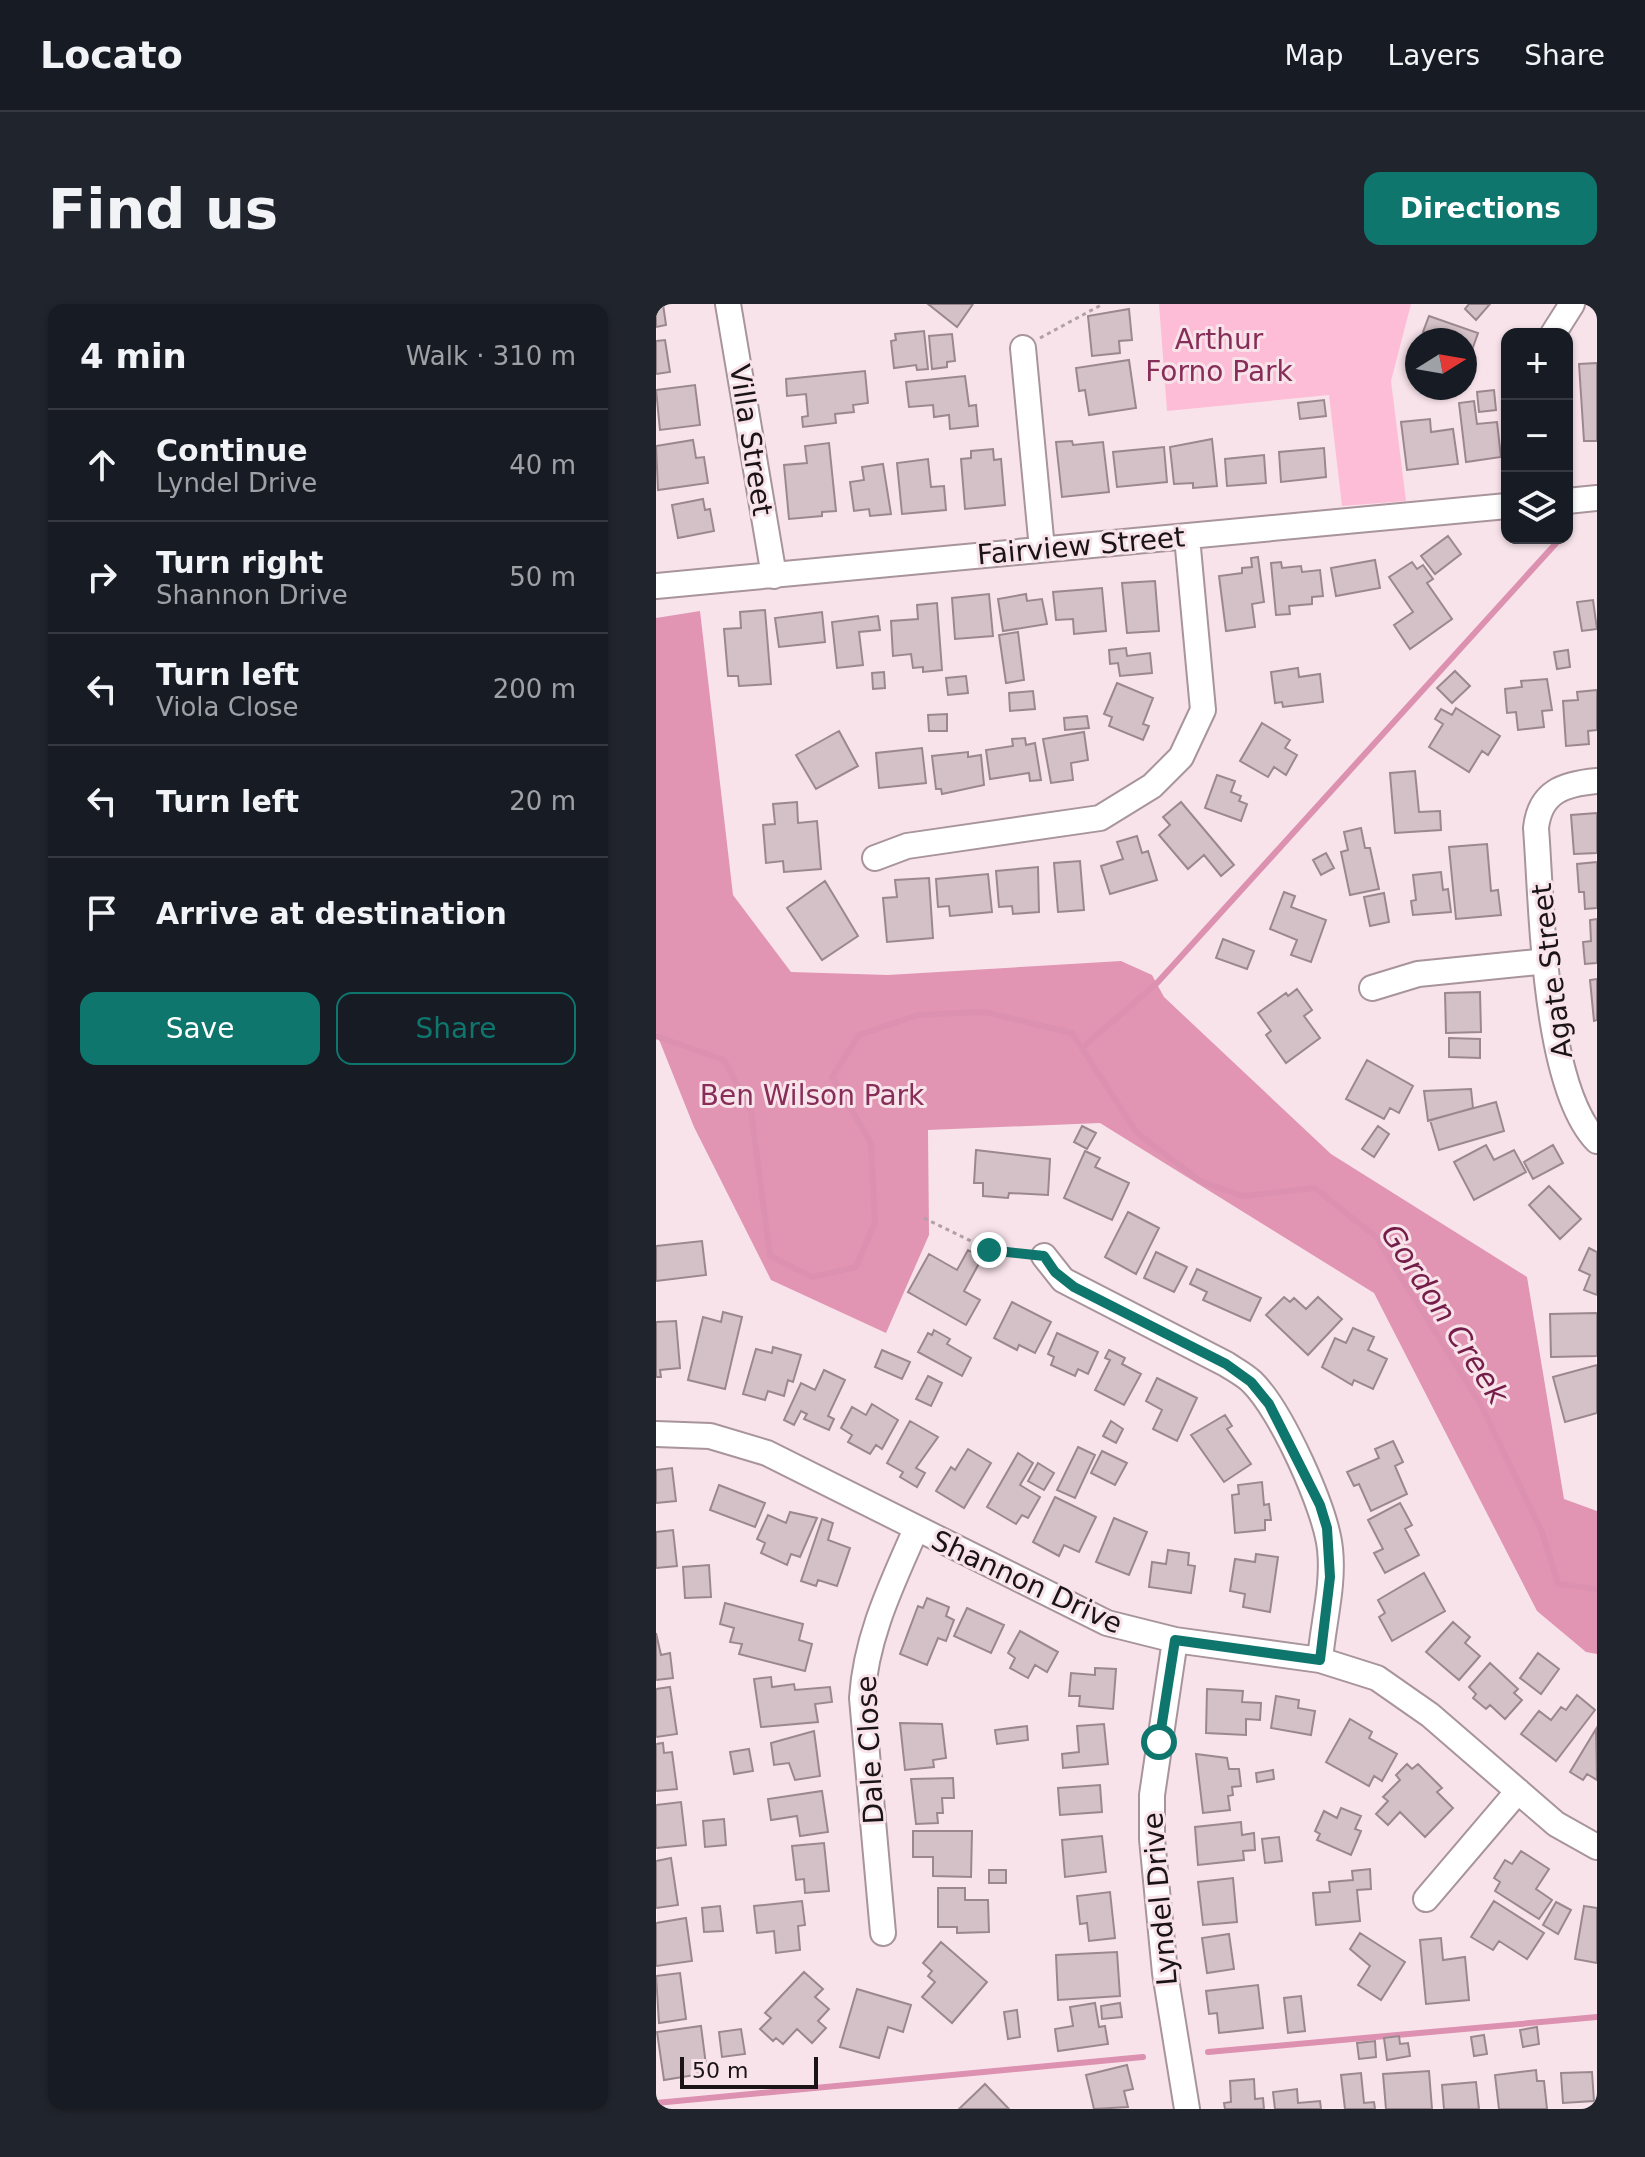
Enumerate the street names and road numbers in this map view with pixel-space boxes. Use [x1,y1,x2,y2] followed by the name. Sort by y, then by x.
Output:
[723,362,779,518] street label: Villa Street
[976,520,1186,572] street label: Fairview Street
[1525,881,1579,1060] street label: Agate Street
[926,1523,1128,1641] street label: Shannon Drive
[850,1675,890,1825] street label: Dale Close
[1136,1811,1184,1987] street label: Lyndel Drive

